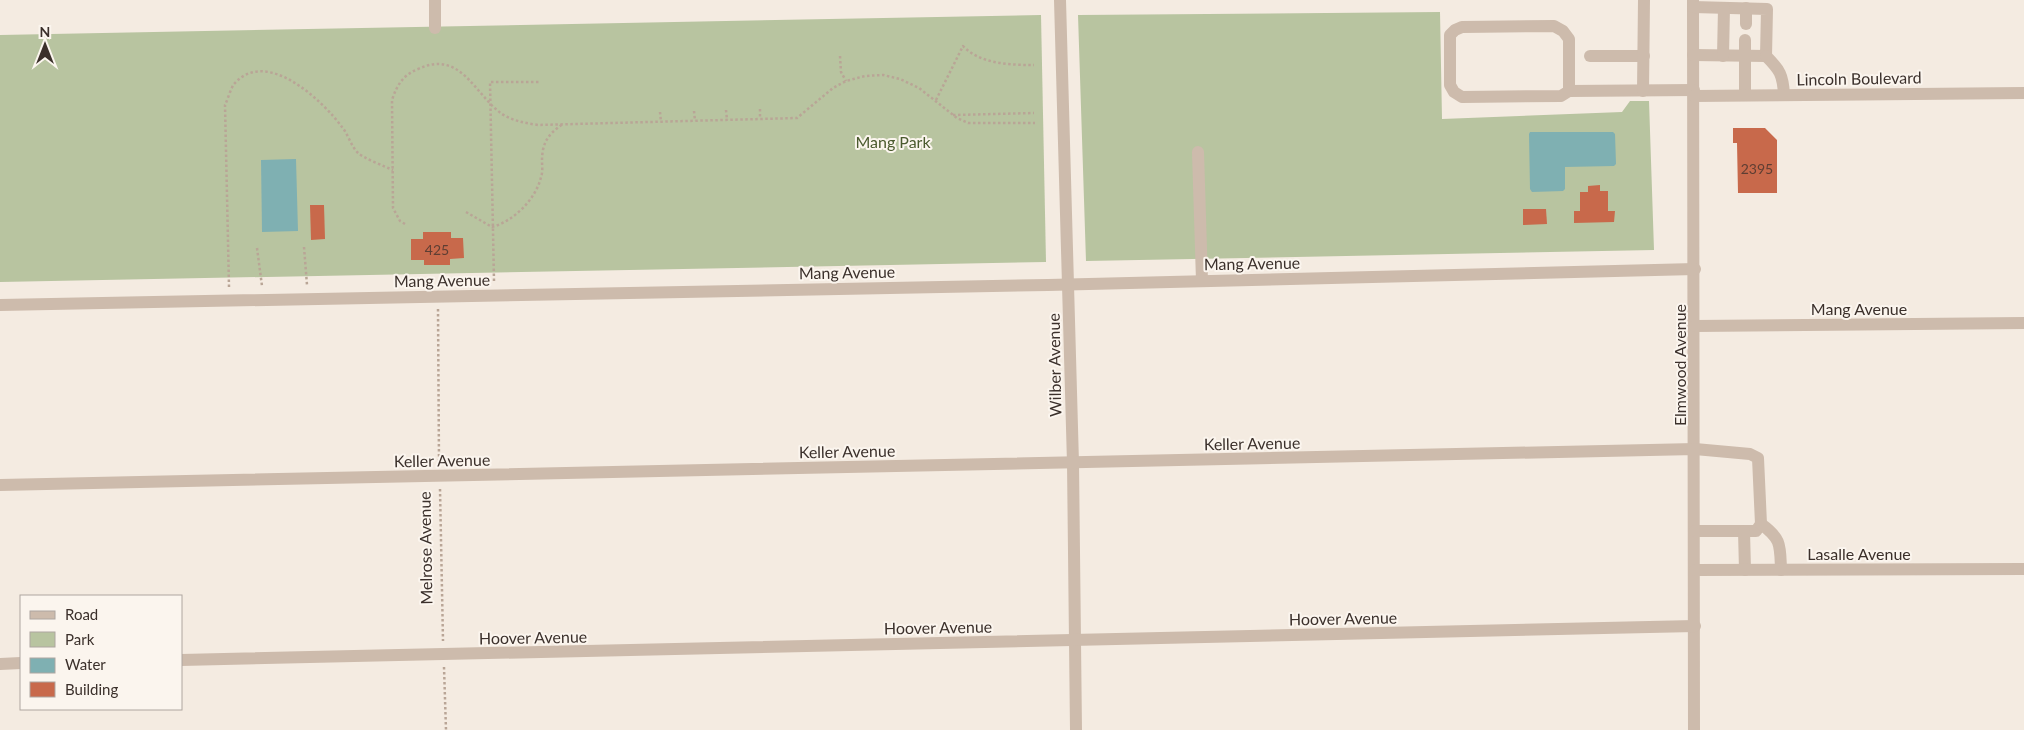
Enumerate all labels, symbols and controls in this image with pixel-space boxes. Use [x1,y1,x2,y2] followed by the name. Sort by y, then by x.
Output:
[20,20,70,70] north arrow
[40,23,50,40] text: N
[1796,67,1922,89] street label: Lincoln Boulevard
[855,132,931,151] park label: Mang Park
[1741,160,1773,177] house number: 2395
[425,241,449,258] house number: 425
[1204,253,1300,273] street label: Mang Avenue
[799,262,895,282] street label: Mang Avenue
[394,270,490,290] street label: Mang Avenue
[1811,299,1907,318] street label: Mang Avenue
[1670,304,1689,426] street label: Elmwood Avenue
[1044,313,1064,417] street label: Wilber Avenue
[1204,433,1300,453] street label: Keller Avenue
[799,441,895,461] street label: Keller Avenue
[394,450,490,470] street label: Keller Avenue
[415,491,435,605] street label: Melrose Avenue
[1807,544,1911,563] street label: Lasalle Avenue
[20,595,182,710] legend
[65,605,98,623] text: Road
[1289,608,1397,628] street label: Hoover Avenue
[884,617,992,637] street label: Hoover Avenue
[479,627,587,647] street label: Hoover Avenue
[65,630,95,648] text: Park
[65,655,106,673] text: Water
[65,680,118,698] text: Building

